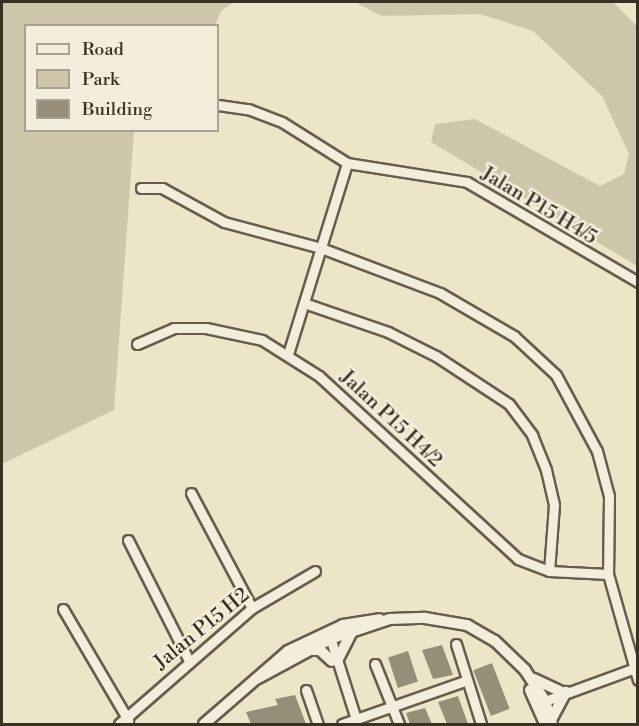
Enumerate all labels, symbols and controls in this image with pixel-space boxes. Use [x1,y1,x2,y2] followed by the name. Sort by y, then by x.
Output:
[24,24,219,132] legend
[82,38,124,61] text: Road
[82,68,119,91] text: Park
[82,98,152,121] text: Building
[477,162,601,250] street label: Jalan P15 H4/5
[335,365,447,473] street label: Jalan P15 H4/2
[150,583,254,675] street label: Jalan P15 H2

